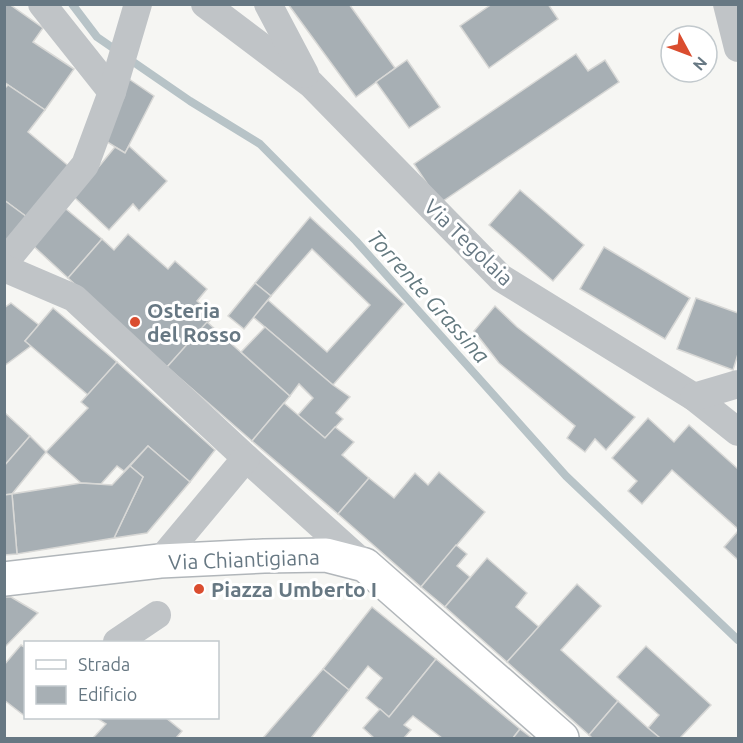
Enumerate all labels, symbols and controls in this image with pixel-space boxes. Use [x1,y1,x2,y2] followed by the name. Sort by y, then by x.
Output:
[659,24,719,84] north arrow
[690,53,711,74] text: N
[420,194,518,290] street label: Via Tegolaia
[363,224,495,368] water label: Torrente Grassina
[147,298,242,346] place label: Osteria del Rosso
[128,315,142,329] marker: Osteria del Rosso
[168,544,320,574] street label: Via Chiantigiana
[211,577,377,601] place label: Piazza Umberto I
[192,582,206,596] marker: Piazza Umberto I
[24,641,219,719] legend
[78,654,130,674] text: Strada
[78,684,137,704] text: Edificio

